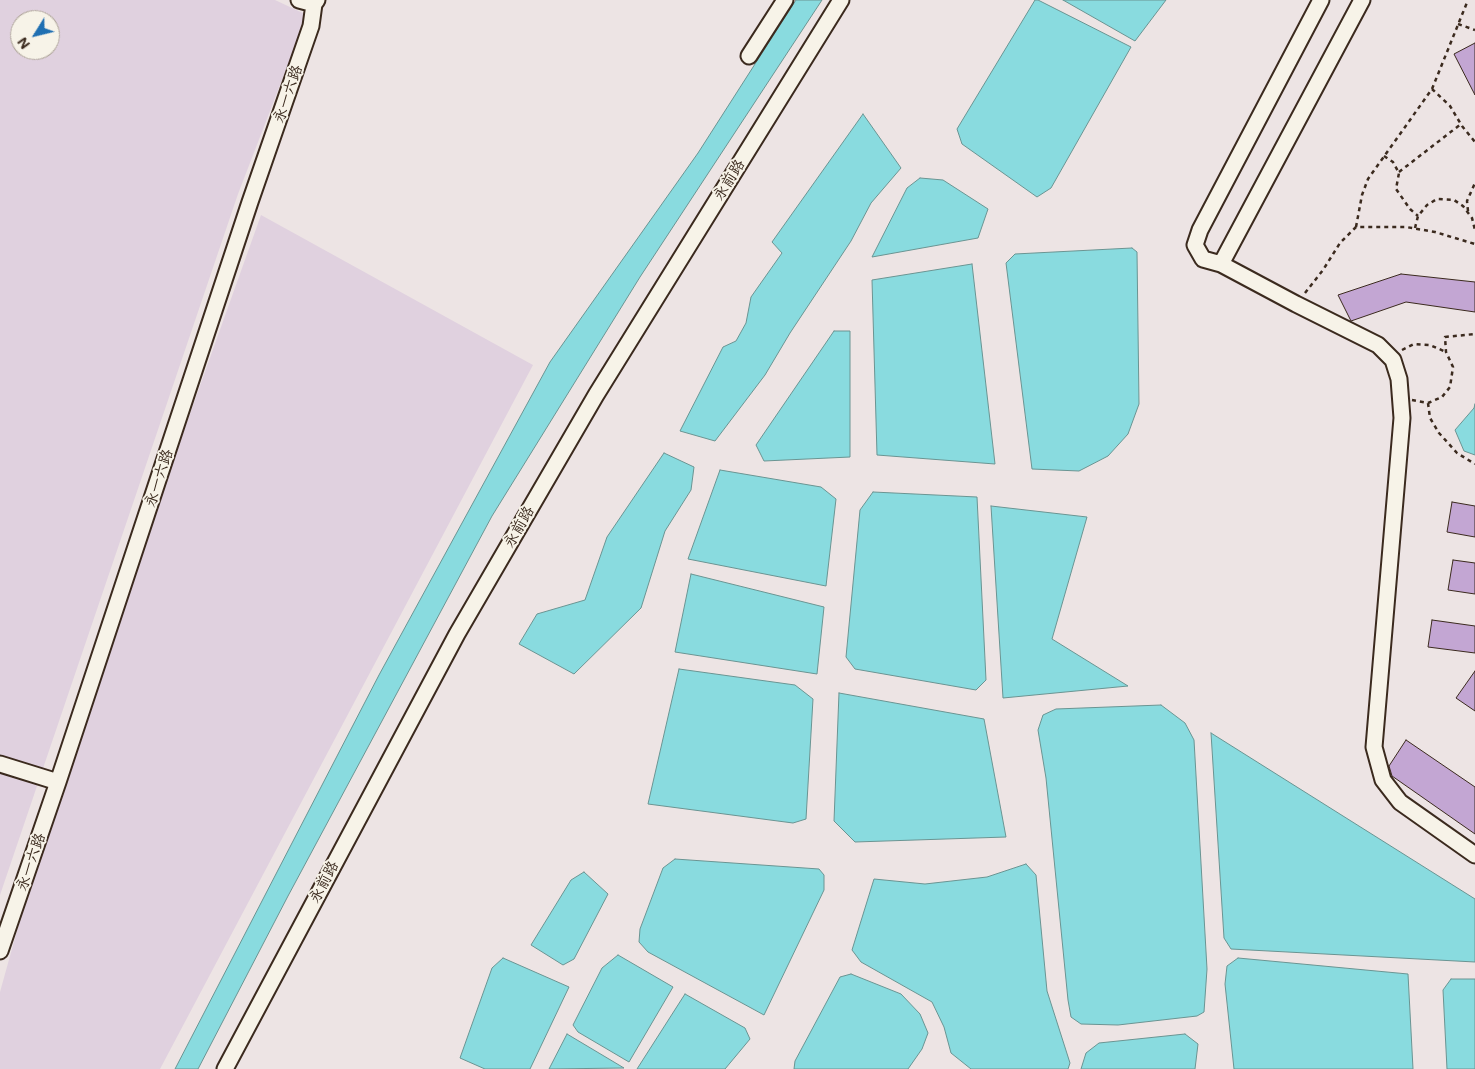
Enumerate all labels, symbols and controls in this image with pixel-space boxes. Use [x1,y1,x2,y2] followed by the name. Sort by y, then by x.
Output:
[10,10,60,60] north arrow
[12,34,34,53] text: N
[270,63,306,125] street label: 永一六路
[709,156,749,204] street label: 永前路
[141,447,177,509] street label: 永一六路
[500,503,538,551] street label: 永前路
[13,831,49,893] street label: 永一六路
[305,858,343,906] street label: 永前路

